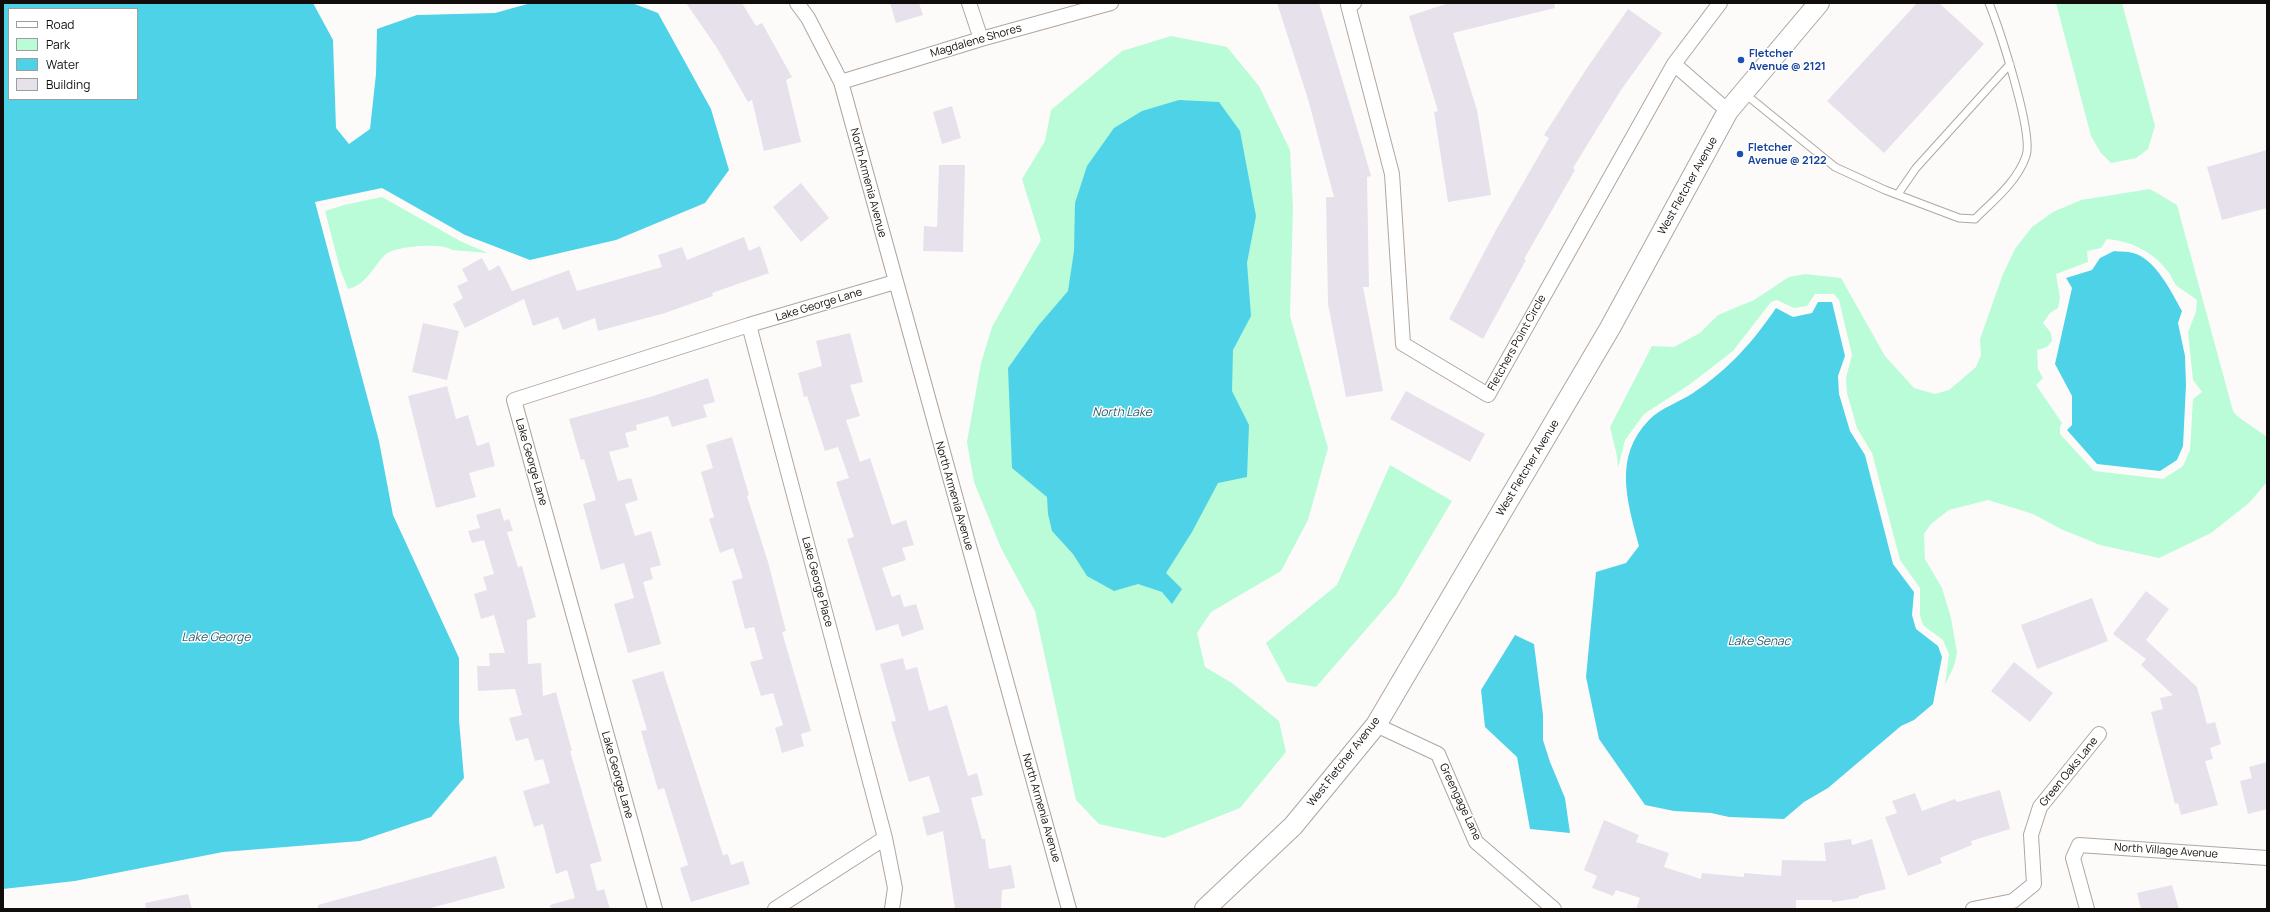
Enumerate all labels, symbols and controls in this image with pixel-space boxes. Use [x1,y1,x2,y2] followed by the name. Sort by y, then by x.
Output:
[8,8,138,100] legend
[46,16,74,33] text: Road
[929,22,1023,60] street label: Magdalene Shores
[46,36,70,53] text: Park
[1749,47,1826,73] place label: Fletcher Avenue @ 2121
[1736,55,1746,65] marker: Fletcher Avenue @ 2121
[46,56,79,73] text: Water
[46,76,90,93] text: Building
[847,127,889,239] street label: North Armenia Avenue
[1656,135,1720,237] street label: West Fletcher Avenue
[1748,141,1827,167] place label: Fletcher Avenue @ 2122
[1735,149,1745,159] marker: Fletcher Avenue @ 2122
[774,286,864,324] street label: Lake George Lane
[1485,293,1549,393] street label: Fletchers Point Circle
[1092,406,1152,420] water label: North Lake
[512,417,550,507] street label: Lake George Lane
[1494,417,1562,519] street label: West Fletcher Avenue
[932,440,976,552] street label: North Armenia Avenue
[799,535,835,629] street label: Lake George Place
[182,631,250,645] water label: Lake George
[1728,635,1790,649] water label: Lake Senac
[1305,715,1383,809] street label: West Fletcher Avenue
[598,730,636,820] street label: Lake George Lane
[2037,735,2101,809] street label: Green Oaks Lane
[1019,752,1063,864] street label: North Armenia Avenue
[1436,761,1484,843] street label: Greengage Lane
[2114,841,2218,861] street label: North Village Avenue

